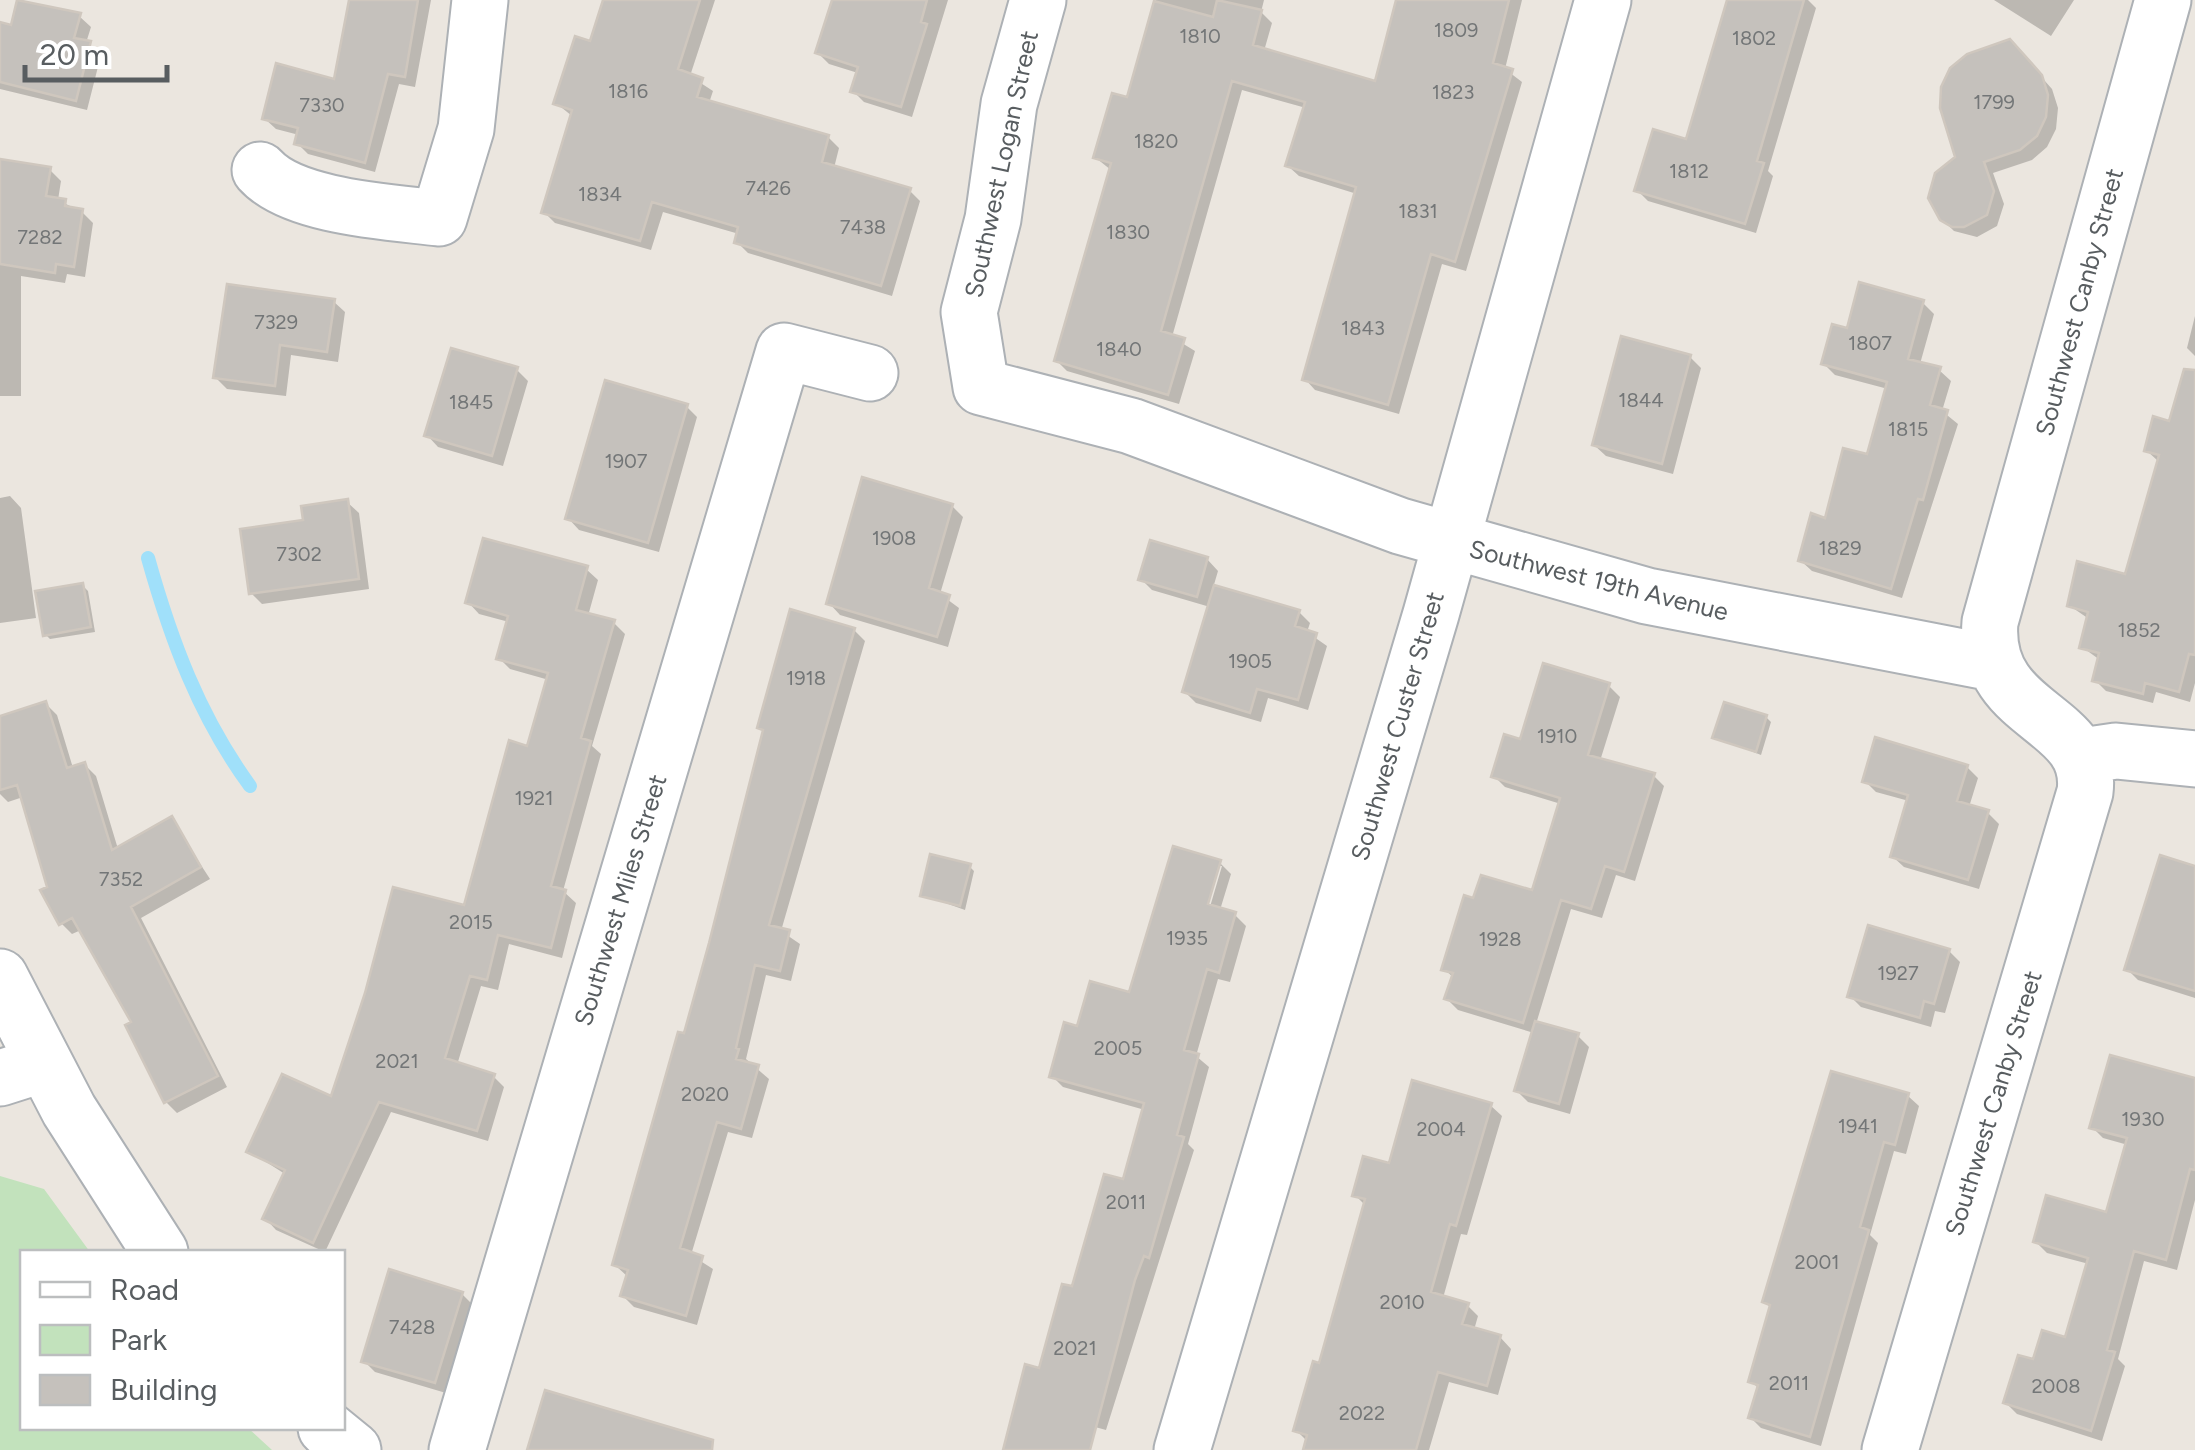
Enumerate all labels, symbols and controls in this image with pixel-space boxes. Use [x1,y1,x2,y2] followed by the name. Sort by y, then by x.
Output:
[1434,18,1478,42] house number: 1809
[25,20,168,82] scale bar
[1179,24,1221,48] house number: 1810
[1732,26,1776,50] house number: 1802
[958,28,1044,300] street label: Southwest Logan Street
[40,36,109,73] text: 20 m
[608,79,648,103] house number: 1816
[1432,80,1474,104] house number: 1823
[1973,90,2015,114] house number: 1799
[299,93,345,117] house number: 7330
[1134,129,1178,153] house number: 1820
[1669,159,1709,183] house number: 1812
[2029,165,2129,439] street label: Southwest Canby Street
[745,176,791,200] house number: 7426
[578,182,622,206] house number: 1834
[1398,199,1438,223] house number: 1831
[840,215,886,239] house number: 7438
[1106,220,1150,244] house number: 1830
[17,225,63,249] house number: 7282
[254,310,298,334] house number: 7329
[1341,316,1385,340] house number: 1843
[1848,331,1892,355] house number: 1807
[1096,337,1142,361] house number: 1840
[1618,388,1664,412] house number: 1844
[449,390,493,414] house number: 1845
[1888,417,1928,441] house number: 1815
[604,449,648,473] house number: 1907
[872,526,916,550] house number: 1908
[1466,533,1732,627] street label: Southwest 19th Avenue
[1818,536,1862,560] house number: 1829
[276,542,322,566] house number: 7302
[1344,588,1450,864] street label: Southwest Custer Street
[2117,618,2161,642] house number: 1852
[1228,649,1272,673] house number: 1905
[786,666,826,690] house number: 1918
[1537,724,1577,748] house number: 1910
[567,771,673,1029] street label: Southwest Miles Street
[514,786,554,810] house number: 1921
[99,867,143,891] house number: 7352
[449,910,493,934] house number: 2015
[1166,926,1208,950] house number: 1935
[1478,927,1522,951] house number: 1928
[1877,961,1919,985] house number: 1927
[1938,967,2048,1239] street label: Southwest Canby Street
[1094,1036,1142,1060] house number: 2005
[375,1049,419,1073] house number: 2021
[681,1082,729,1106] house number: 2020
[2121,1107,2165,1131] house number: 1930
[1838,1114,1878,1138] house number: 1941
[1416,1117,1466,1141] house number: 2004
[1106,1190,1146,1214] house number: 2011
[20,1250,345,1430] legend
[1794,1250,1840,1274] house number: 2001
[110,1271,179,1308] text: Road
[1379,1290,1425,1314] house number: 2010
[389,1315,435,1339] house number: 7428
[110,1321,168,1358] text: Park
[1053,1336,1097,1360] house number: 2021
[110,1371,218,1408] text: Building
[1769,1371,1809,1395] house number: 2011
[2031,1374,2081,1398] house number: 2008
[1339,1401,1385,1425] house number: 2022

